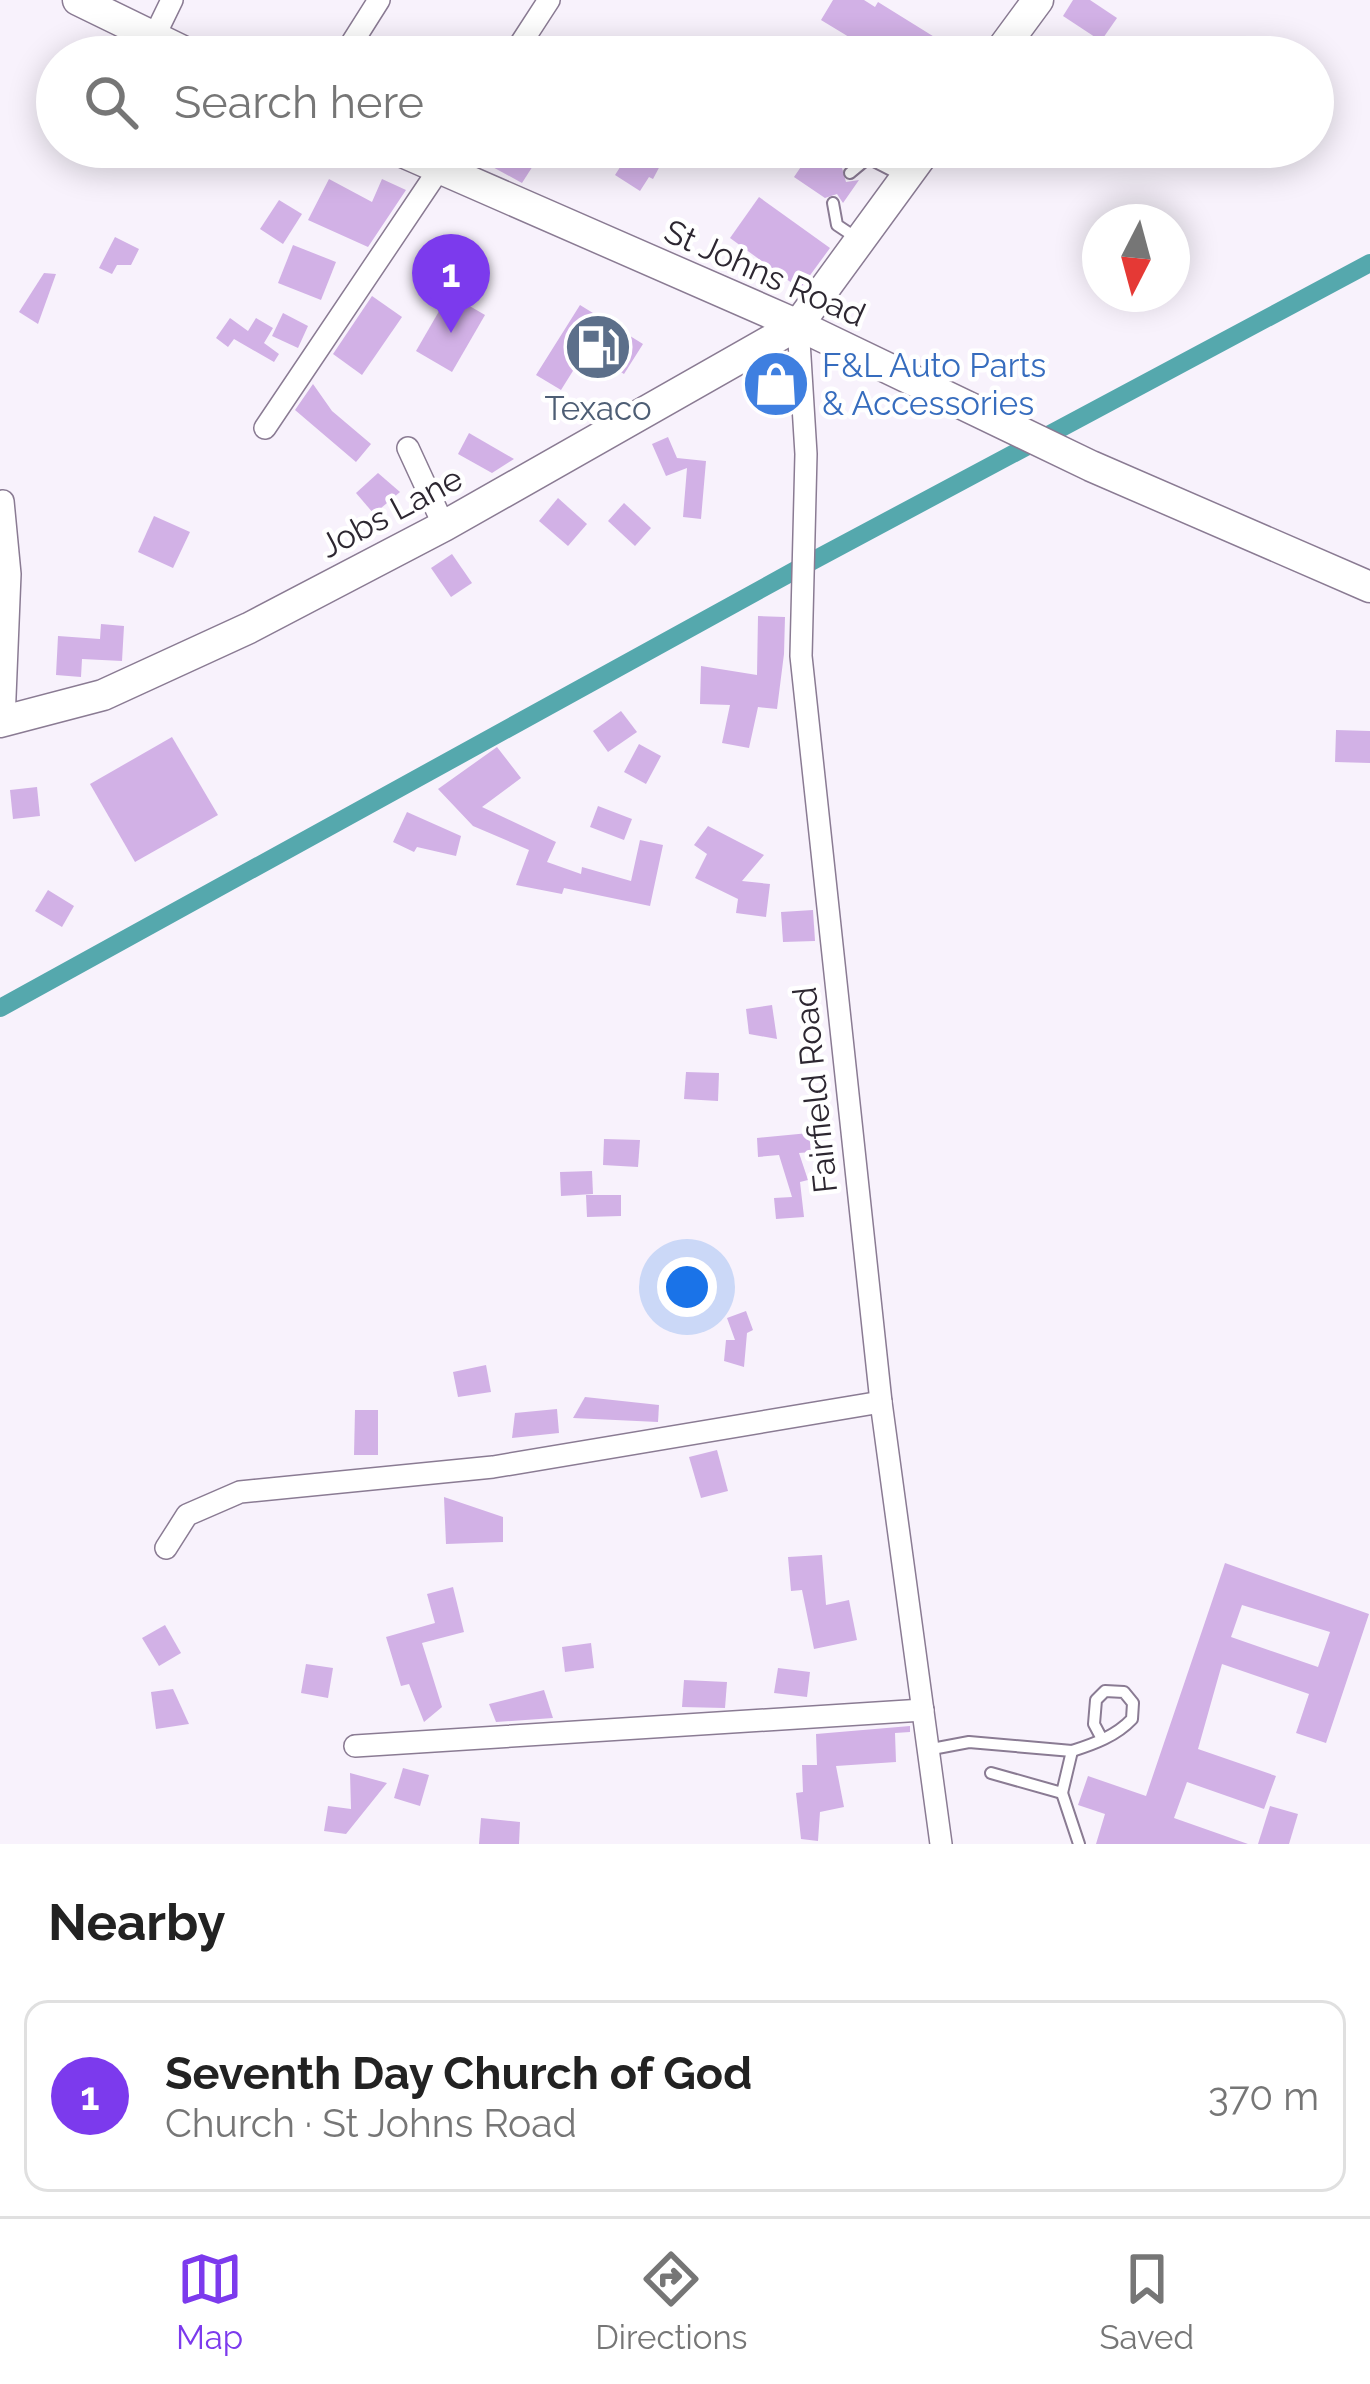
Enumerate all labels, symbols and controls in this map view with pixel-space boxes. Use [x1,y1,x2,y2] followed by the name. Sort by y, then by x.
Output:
[36,36,1334,168] search box
[78,69,144,135] icon: search
[174,76,424,129] text: Search here
[1082,204,1190,312] north arrow
[659,211,871,335] street label: St Johns Road
[412,234,490,333] pin: 1
[563,312,633,382] fuel station icon: Texaco
[822,346,1046,423] place label: F&L Auto Parts & Accessories
[741,349,811,419] shop icon: F&L Auto Parts & Accessories
[544,389,652,428] place label: Texaco
[313,458,469,566] street label: Jobs Lane
[785,985,845,1195] street label: Fairfield Road
[657,1257,717,1317] your location
[48,1892,225,1952] text: Nearby
[165,2047,752,2100] text: Seventh Day Church of God
[80,2073,100,2119] text: 1
[1208,2073,1319,2119] text: 370 m
[165,2100,577,2146] text: Church · St Johns Road
[176,2246,243,2357] tab: Map
[595,2246,748,2357] tab: Directions
[1100,2246,1194,2357] tab: Saved

